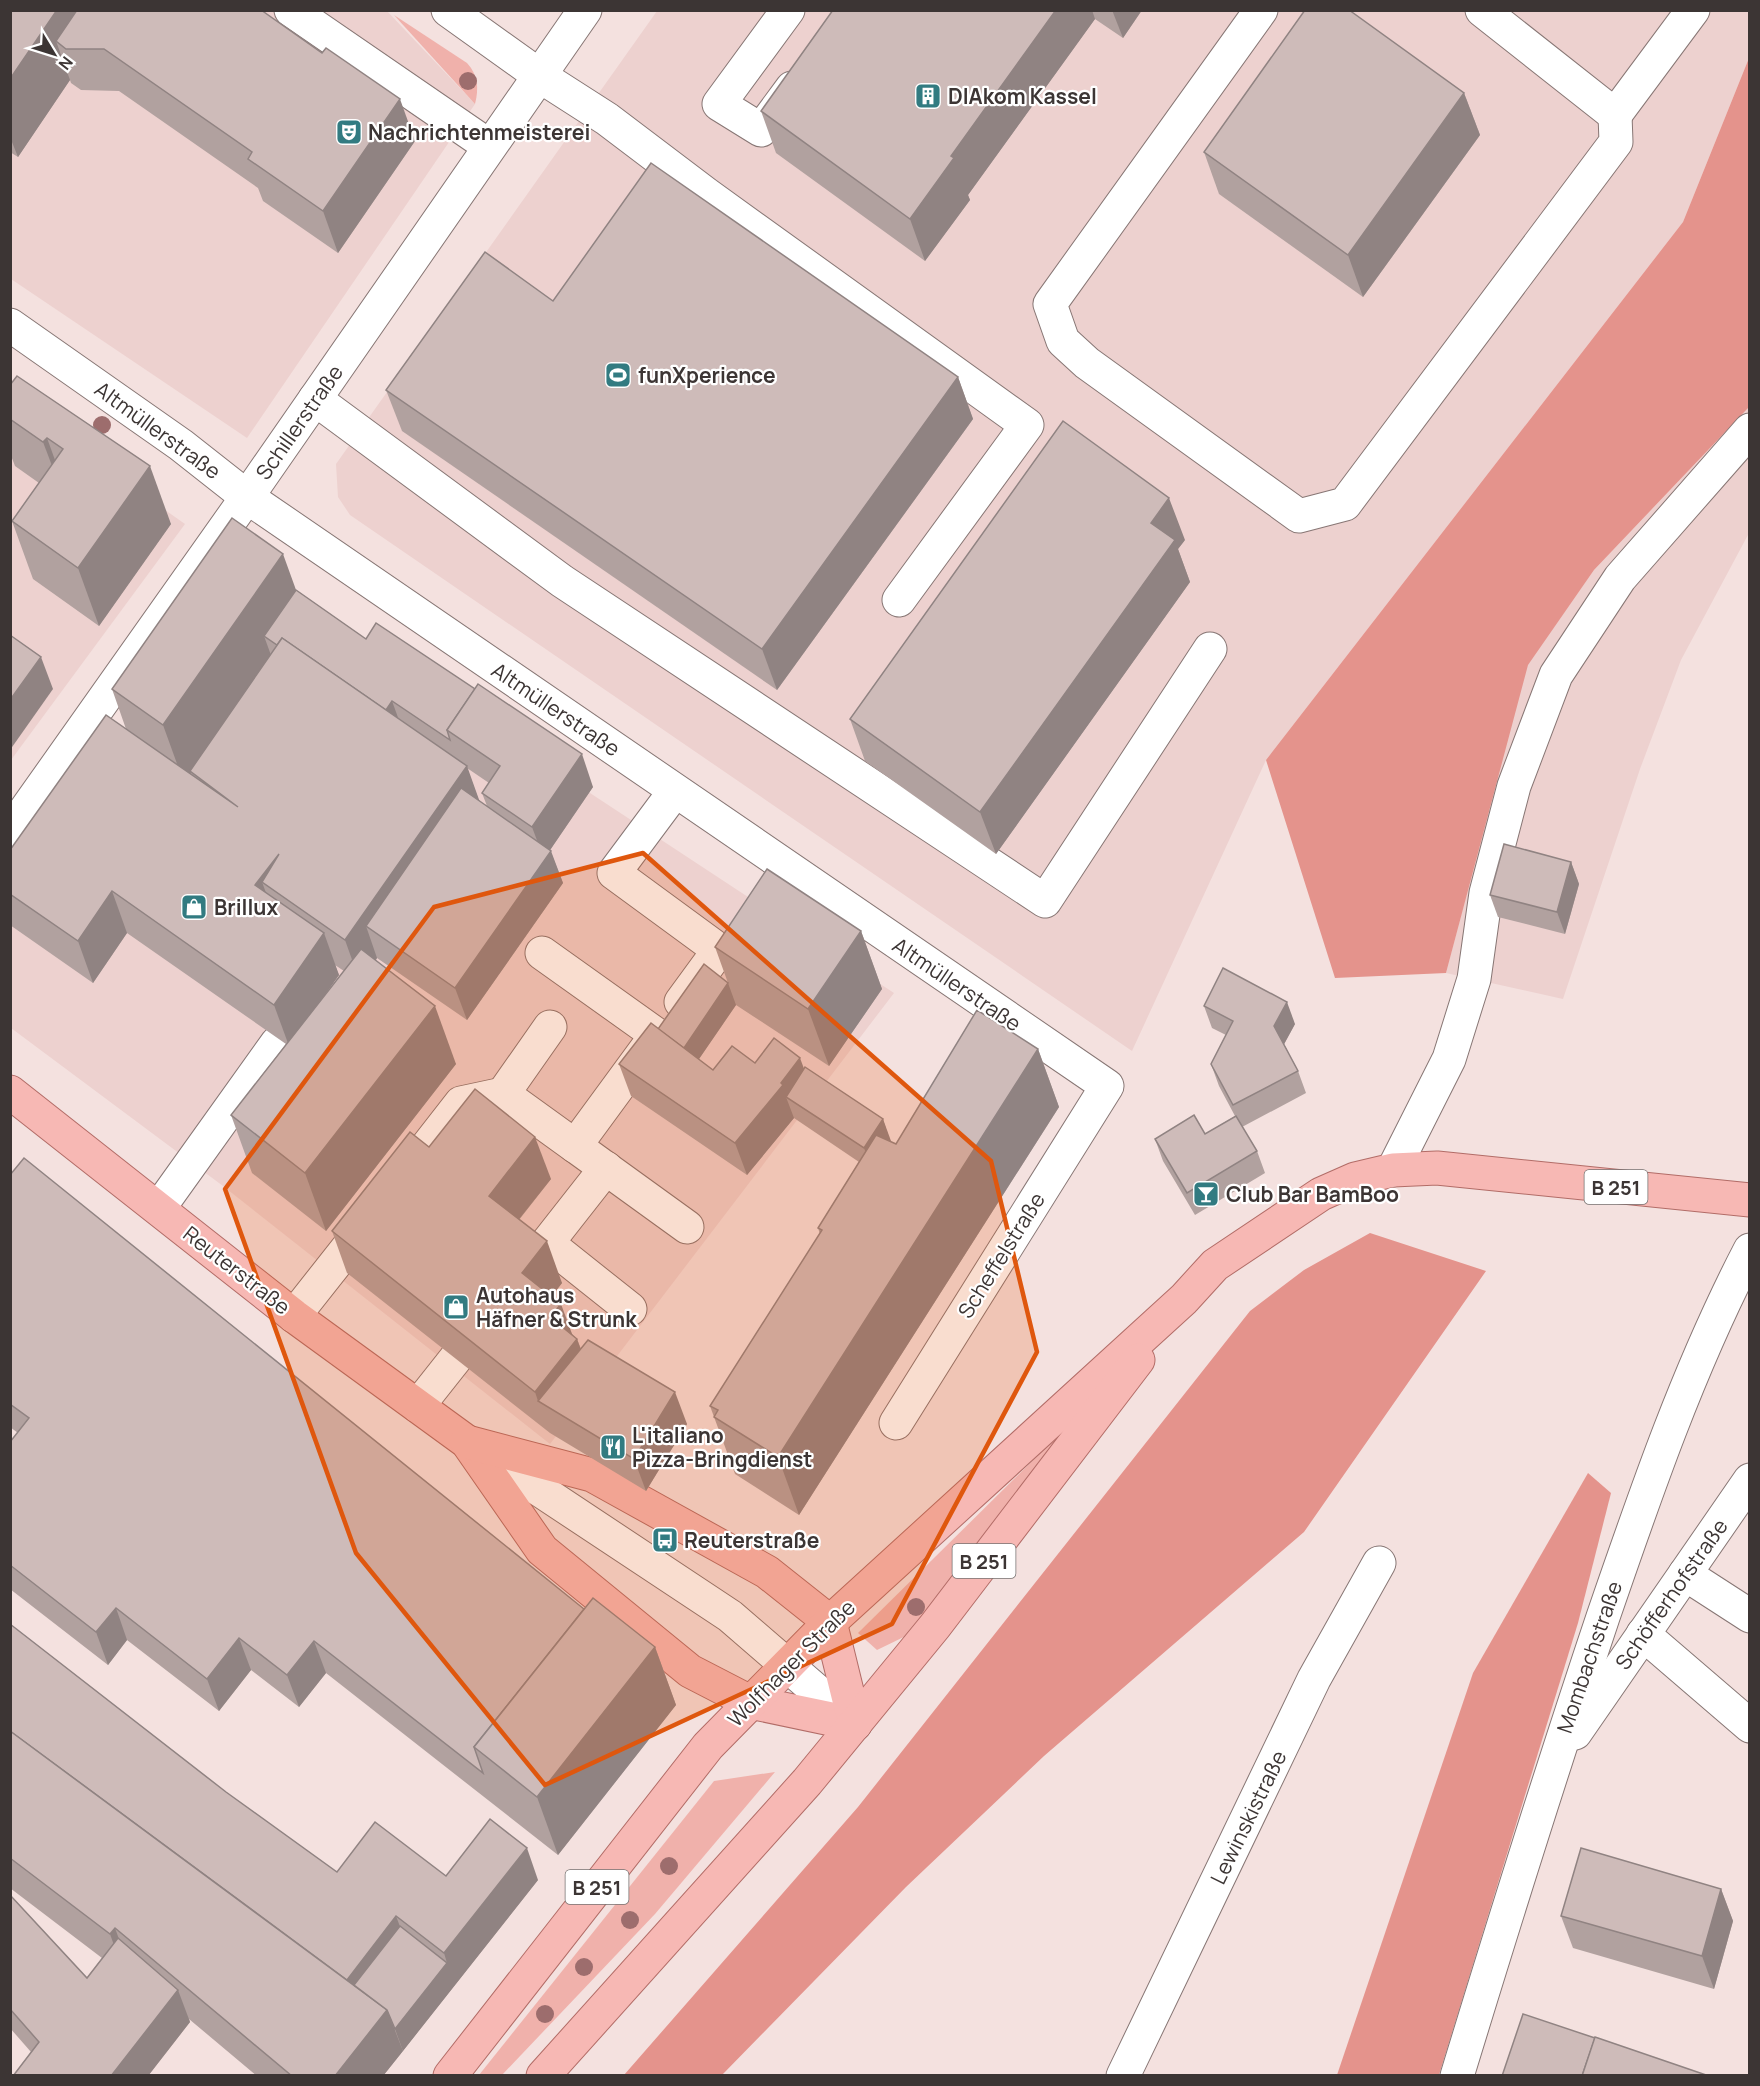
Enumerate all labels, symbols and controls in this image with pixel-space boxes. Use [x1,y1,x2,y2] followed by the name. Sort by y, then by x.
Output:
[24,24,84,84] north arrow
[54,52,78,75] text: N
[913,81,943,111] building icon: DIAkom Kassel
[948,82,1097,110] place label: DIAkom Kassel
[334,117,364,147] theatre icon: Nachrichtenmeisterei
[368,118,590,146] place label: Nachrichtenmeisterei
[249,359,349,485] street label: Schillerstraße
[603,360,633,390] sports icon: funXperience
[638,361,776,389] place label: funXperience
[89,375,227,485] street label: Altmüllerstraße
[486,656,626,762] street label: Altmüllerstraße
[179,892,209,922] shop icon: Brillux
[214,893,278,921] place label: Brillux
[887,931,1027,1037] street label: Altmüllerstraße
[1584,1170,1648,1204] road number: B 251
[1191,1179,1221,1209] bar icon: Club Bar BamBoo
[1226,1180,1399,1208] place label: Club Bar BamBoo
[951,1187,1051,1323] street label: Scheffelstraße
[178,1219,296,1321] street label: Reuterstraße
[476,1281,637,1333] place label: Autohaus Häfner & Strunk
[441,1292,471,1322] shop icon: Autohaus Häfner & Strunk
[632,1421,812,1473] place label: L'italiano Pizza-Bringdienst
[598,1432,628,1462] restaurant icon: L'italiano Pizza-Bringdienst
[1608,1513,1734,1675] street label: Schöfferhofstraße
[650,1525,680,1555] bus stop icon: Reuterstraße
[684,1526,819,1554] place label: Reuterstraße
[952,1544,1016,1578] road number: B 251
[1550,1577,1628,1737] street label: Mombachstraße
[721,1593,861,1733] street label: Wolfhager Straße
[1204,1745,1292,1889] street label: Lewinskistraße
[566,1870,628,1904] road number: B 251

